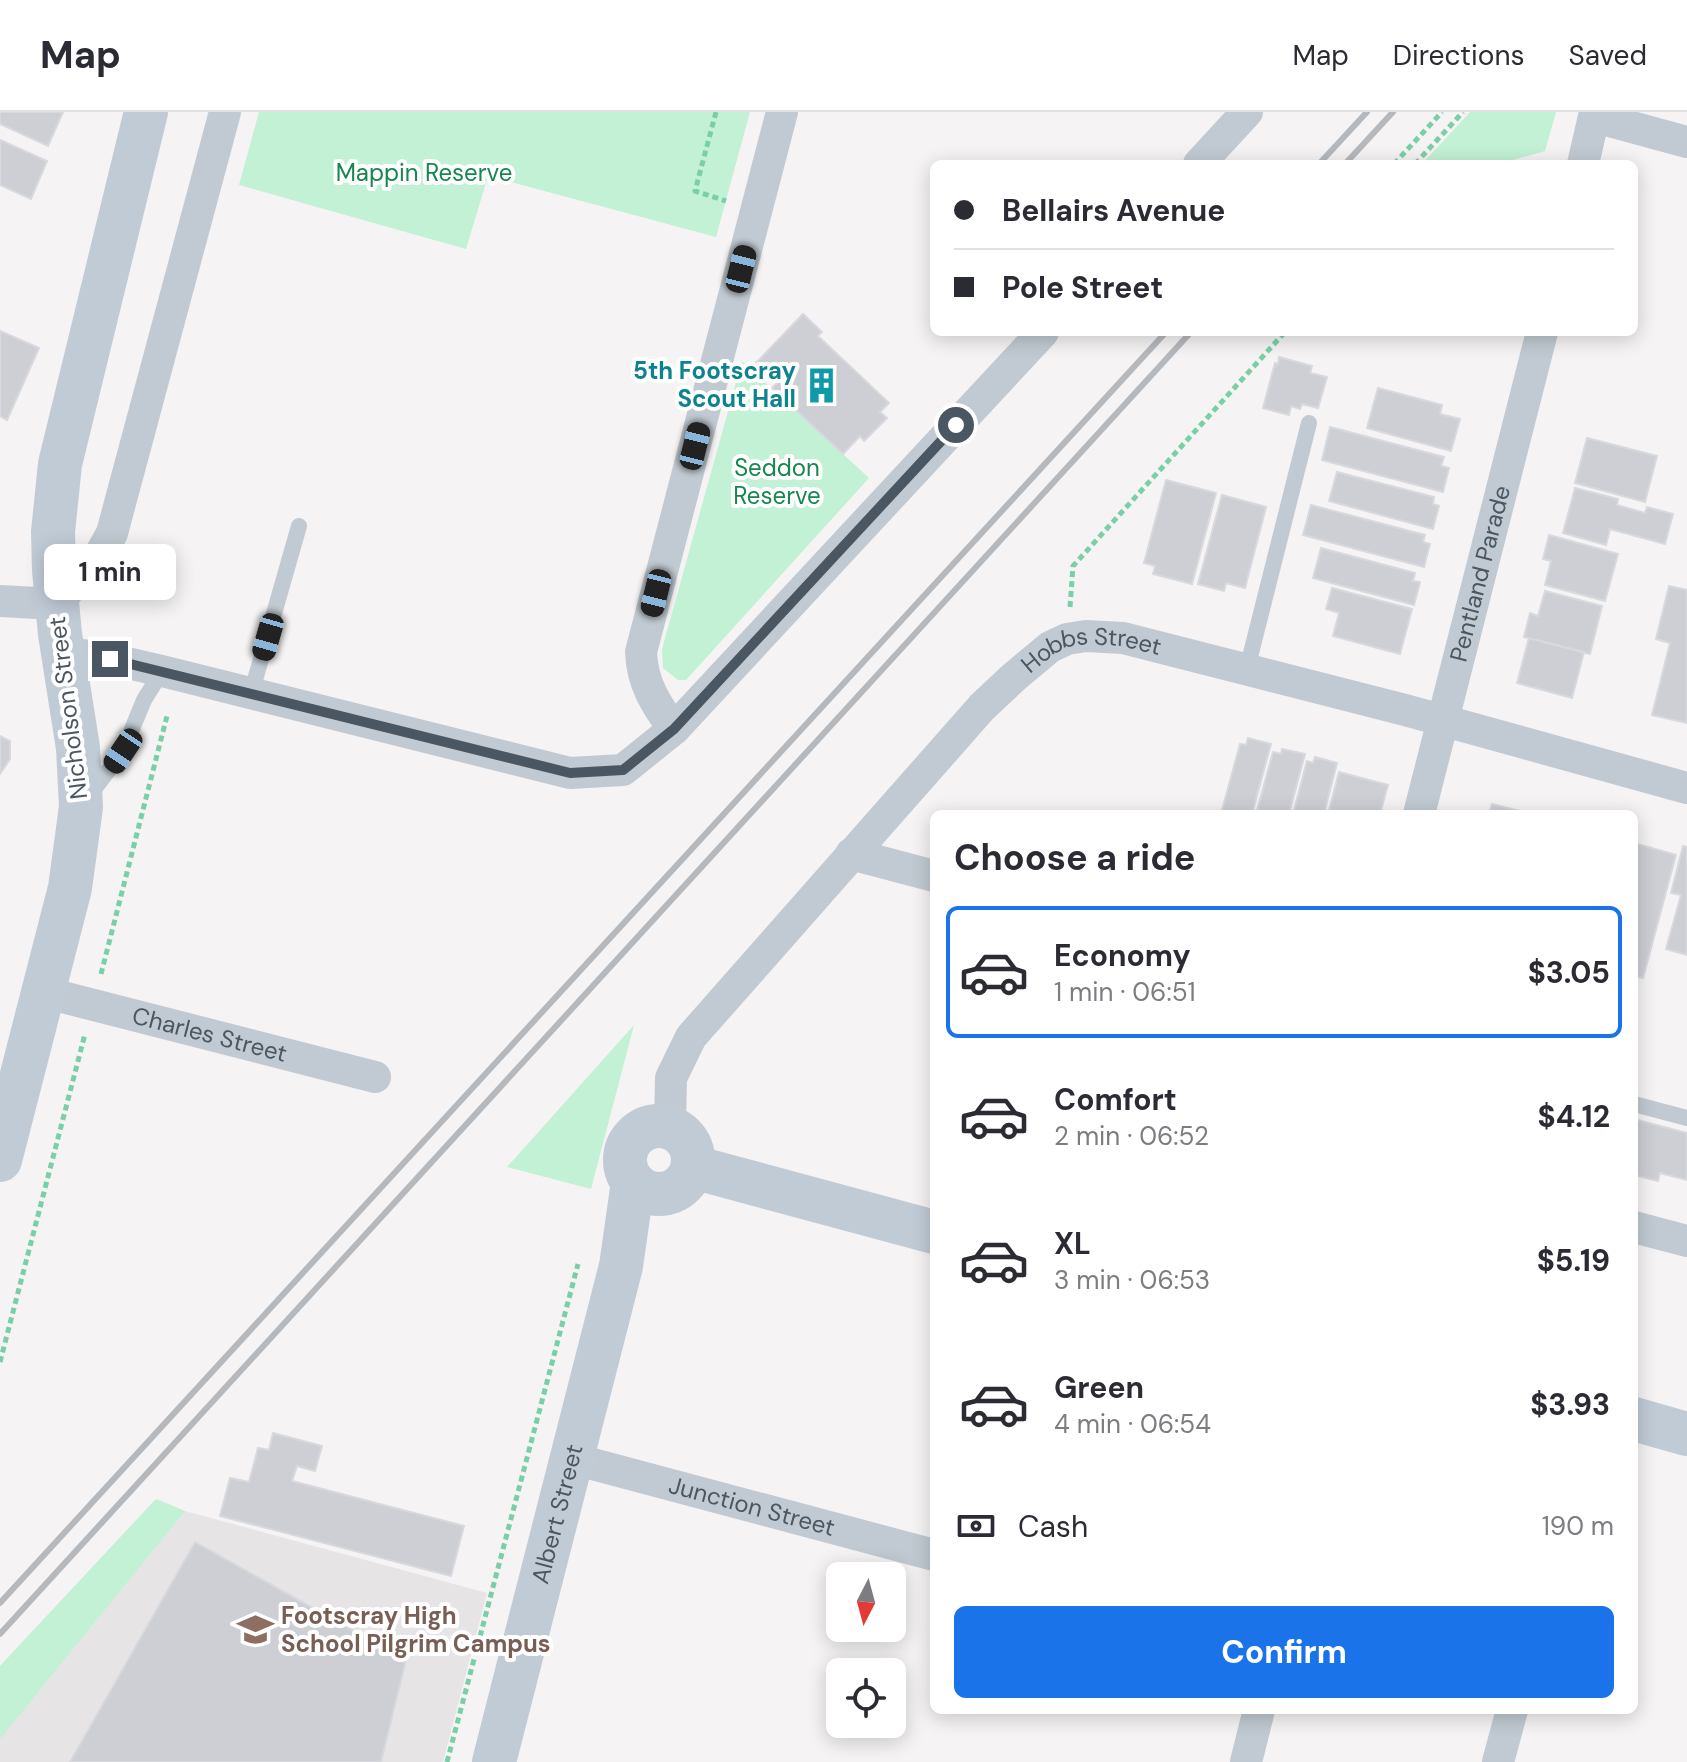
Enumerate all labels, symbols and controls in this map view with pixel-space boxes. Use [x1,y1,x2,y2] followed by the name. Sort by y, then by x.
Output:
[40,30,121,80] text: Map
[1292,37,1349,74] text: Map
[1393,37,1525,74] text: Directions
[1569,37,1647,74] text: Saved
[336,157,512,188] park label: Mappin Reserve
[1002,191,1225,230] text: Bellairs Avenue
[724,243,758,295] car
[1002,268,1163,307] text: Pole Street
[633,355,796,414] place label: 5th Footscray Scout Hall
[803,366,841,404] building icon: 5th Footscray Scout Hall
[938,407,974,443] route start
[678,420,712,472] car
[733,452,821,511] park label: Seddon Reserve
[1442,482,1517,665] street label: Pentland Parade
[44,543,176,599] callout: 1 min
[78,555,142,589] text: 1 min
[639,567,673,619] car
[250,611,286,663] car
[41,615,94,801] street label: Nicholson Street
[1014,620,1165,680] street label: Hobbs Street
[92,641,128,677] route end
[100,724,146,778] car
[954,834,1195,881] text: Choose a ride
[958,936,1030,1008] icon: car
[1054,936,1191,975] text: Economy
[1528,953,1610,992] text: $3.05
[1054,975,1196,1009] text: 1 min · 06:51
[129,1000,290,1069] street label: Charles Street
[958,1080,1030,1152] icon: car
[1054,1080,1177,1119] text: Comfort
[1538,1097,1610,1136] text: $4.12
[1054,1119,1209,1153] text: 2 min · 06:52
[958,1224,1030,1296] icon: car
[1054,1224,1091,1263] text: XL
[1537,1241,1610,1280] text: $5.19
[1054,1263,1210,1297] text: 3 min · 06:53
[958,1368,1030,1440] icon: car
[1054,1368,1144,1407] text: Green
[1530,1385,1610,1424] text: $3.93
[1054,1407,1211,1441] text: 4 min · 06:54
[524,1441,590,1587] street label: Albert Street
[665,1469,838,1543] street label: Junction Street
[954,1504,998,1548] icon: cash
[1018,1507,1088,1546] text: Cash
[1542,1509,1614,1543] text: 190 m
[826,1562,906,1642] north arrow
[826,1562,906,1738] map controls
[281,1600,551,1659] place label: Footscray High School Pilgrim Campus
[954,1606,1614,1698] button: Confirm
[236,1611,274,1649] school or university icon: Footscray High School Pilgrim Campus
[826,1658,906,1738] button: locate

